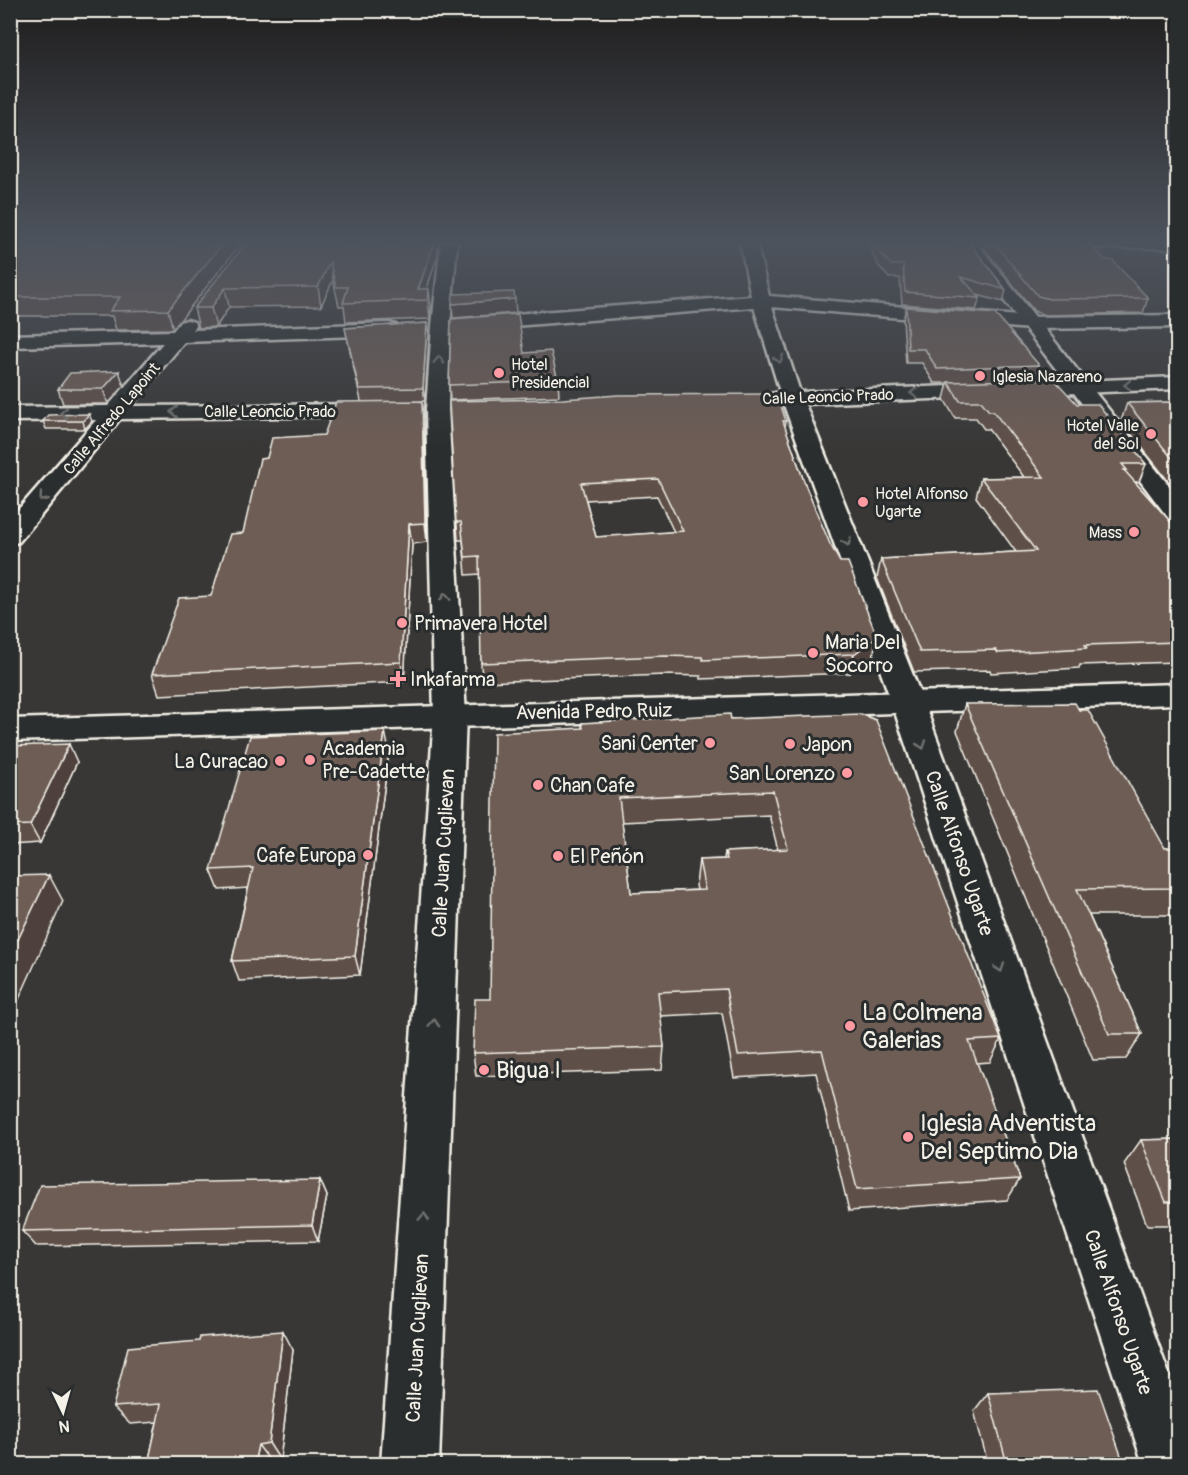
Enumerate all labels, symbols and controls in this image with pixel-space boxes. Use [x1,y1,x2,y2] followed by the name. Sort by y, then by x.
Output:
[772,353,785,364] one-way arrow
[511,355,590,393] place label: Hotel Presidencial
[433,356,446,365] one-way arrow
[59,358,165,479] street label: Calle Alfredo Lapoint
[492,366,506,380] marker: Hotel Presidencial
[992,367,1103,387] place label: Iglesia Nazareno
[973,369,987,383] marker: Iglesia Nazareno
[1123,379,1132,391] one-way arrow
[762,385,894,409] street label: Calle Leoncio Prado
[910,387,919,400] one-way arrow
[204,402,336,422] street label: Calle Leoncio Prado
[169,405,178,418] one-way arrow
[59,407,68,419] one-way arrow
[1066,416,1139,454] place label: Hotel Valle del Sol
[1144,427,1158,441] marker: Hotel Valle del Sol
[875,484,968,522] place label: Hotel Alfonso Ugarte
[39,491,50,502] one-way arrow
[856,495,870,509] marker: Hotel Alfonso Ugarte
[1089,523,1122,543] place label: Mass
[1127,525,1141,539] marker: Mass
[839,536,852,547] one-way arrow
[439,593,452,602] one-way arrow
[414,611,548,636] place label: Primavera Hotel
[395,616,409,630] marker: Primavera Hotel
[825,630,900,678] place label: Maria Del Socorro
[806,646,820,660] marker: Maria Del Socorro
[410,667,495,692] place label: Inkafarma
[391,672,405,686] marker: Inkafarma
[515,698,673,725] street label: Avenida Pedro Ruiz
[600,731,698,756] place label: Sani Center
[802,732,852,757] place label: Japon
[322,736,425,784] place label: Academia Pre-Cadette
[703,736,717,750] marker: Sani Center
[783,737,797,751] marker: Japon
[915,739,927,749] one-way arrow
[174,749,268,774] place label: La Curacao
[303,753,317,767] marker: Academia Pre-Cadette
[273,754,287,768] marker: La Curacao
[728,761,835,786] place label: San Lorenzo
[840,766,854,780] marker: San Lorenzo
[920,767,1000,939] street label: Calle Alfonso Ugarte
[427,768,460,938] street label: Calle Juan Cuglievan
[550,773,635,798] place label: Chan Cafe
[531,778,545,792] marker: Chan Cafe
[256,843,356,868] place label: Cafe Europa
[570,844,644,869] place label: El Peñón
[361,848,375,862] marker: Cafe Europa
[551,849,565,863] marker: El Peñón
[992,962,1005,973] one-way arrow
[862,998,983,1055] place label: La Colmena Galerias
[427,1018,440,1027] one-way arrow
[843,1019,857,1033] marker: La Colmena Galerias
[496,1056,561,1085] place label: Bigua I
[477,1063,491,1077] marker: Bigua I
[920,1109,1096,1166] place label: Iglesia Adventista Del Septimo Dia
[901,1130,915,1144] marker: Iglesia Adventista Del Septimo Dia
[417,1213,430,1222] one-way arrow
[1079,1226,1159,1398] street label: Calle Alfonso Ugarte
[401,1253,434,1423] street label: Calle Juan Cuglievan
[33,1382,93,1442] north arrow
[58,1416,70,1436] text: N

